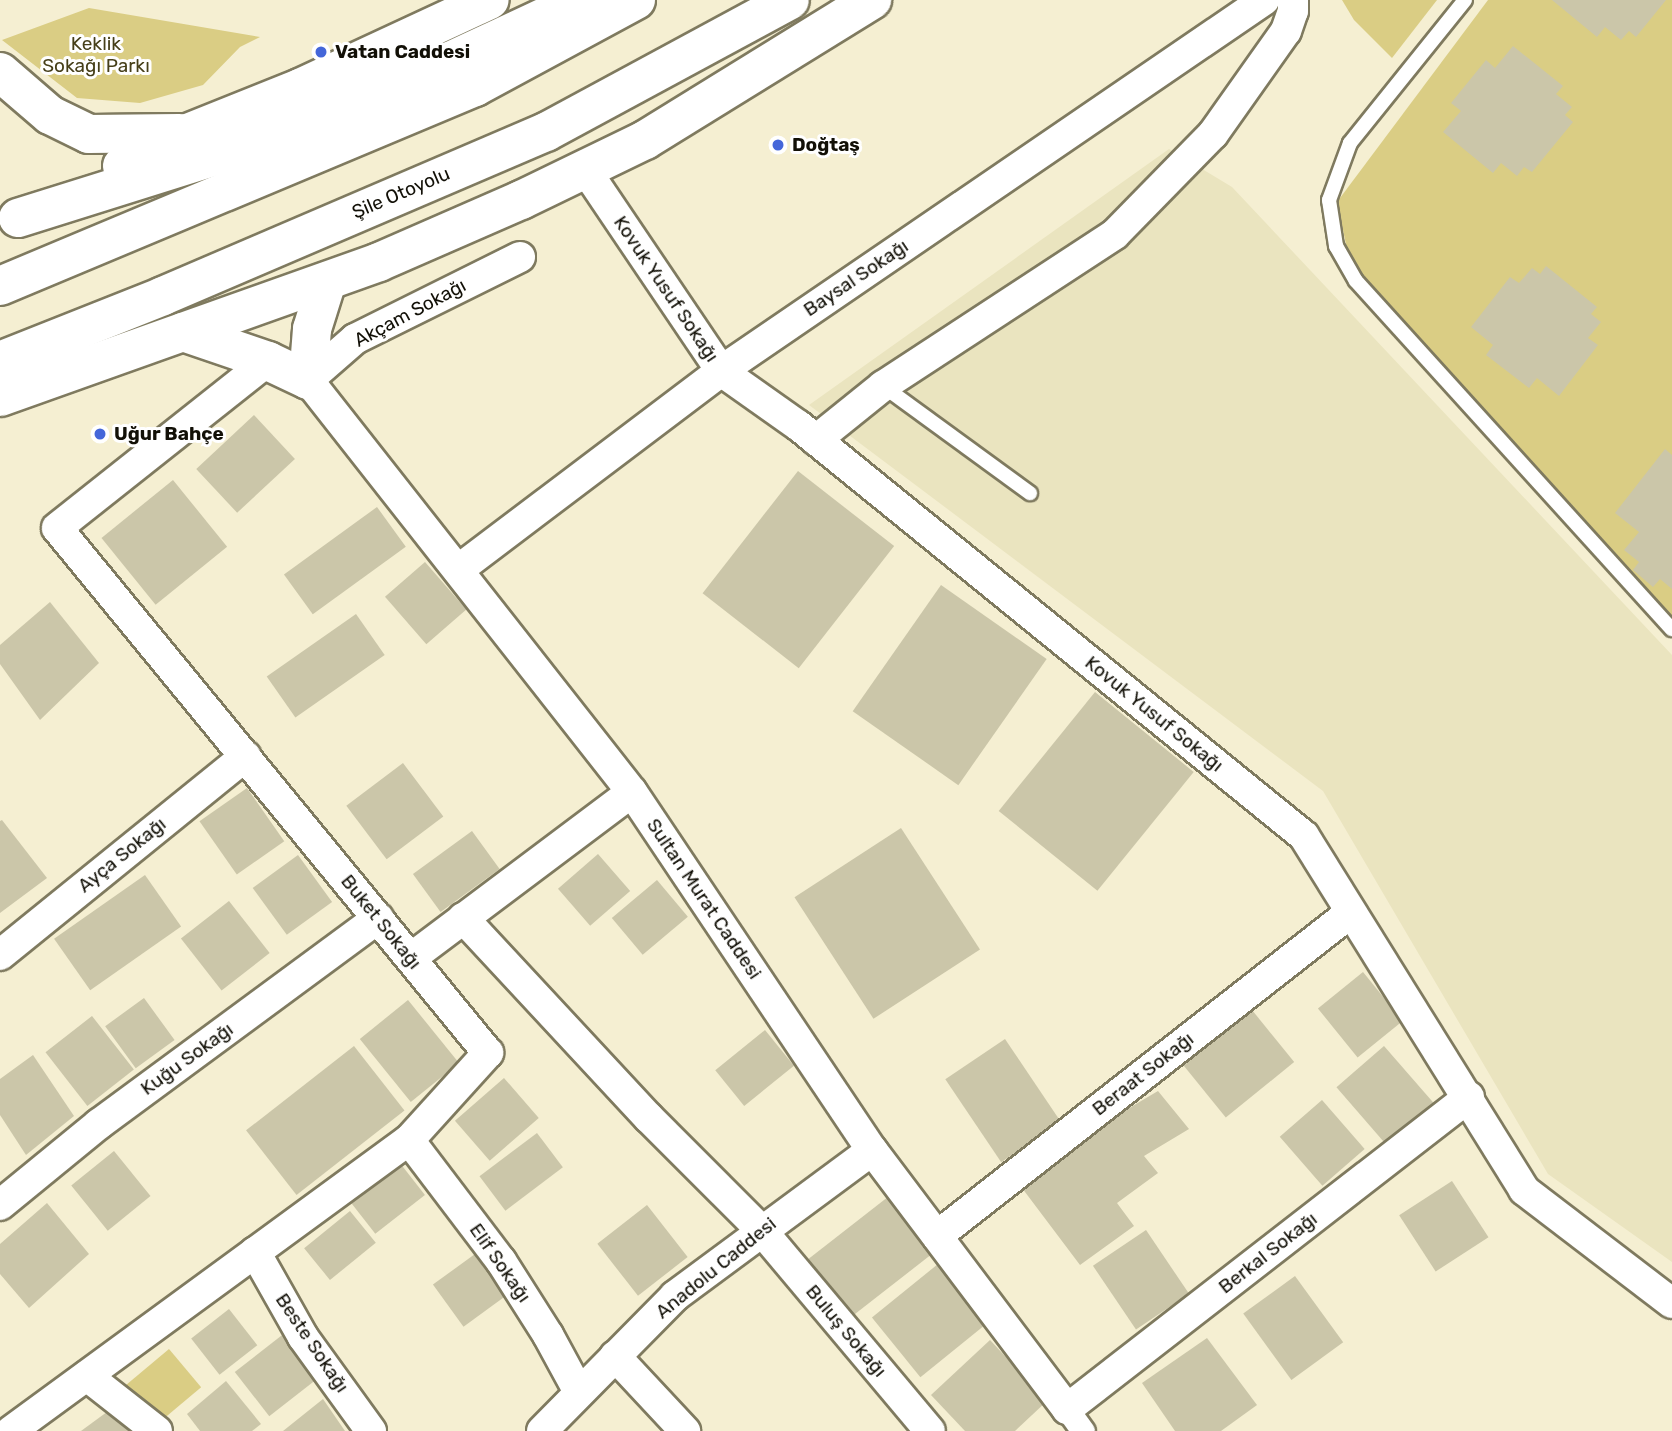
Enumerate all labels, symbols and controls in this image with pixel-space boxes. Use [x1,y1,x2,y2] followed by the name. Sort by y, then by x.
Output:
[42,33,150,77] park label: Keklik Sokağı Parkı
[335,41,470,63] place label: Vatan Caddesi
[313,44,329,60] marker: Vatan Caddesi
[792,134,860,156] place label: Doğtaş
[770,137,786,153] marker: Doğtaş
[349,162,453,224] street label: Şile Otoyolu
[608,211,724,367] street label: Kovuk Yusuf Sokağı
[799,235,913,321] street label: Baysal Sokağı
[350,274,470,352] street label: Akçam Sokağı
[114,423,224,445] place label: Uğur Bahçe
[92,426,108,442] marker: Uğur Bahçe
[1080,651,1228,777] street label: Kovuk Yusuf Sokağı
[73,813,171,897] street label: Ayça Sokağı
[642,814,766,984] street label: Sultan Murat Caddesi
[336,870,426,974] street label: Buket Sokağı
[136,1018,238,1100] street label: Kuğu Sokağı
[1088,1027,1198,1121] street label: Beraat Sokağı
[1214,1207,1322,1299] street label: Berkal Sokağı
[651,1212,781,1324] street label: Anadolu Caddesi
[464,1219,536,1307] street label: Elif Sokağı
[801,1280,891,1382] street label: Buluş Sokağı
[271,1289,353,1397] street label: Beste Sokağı

